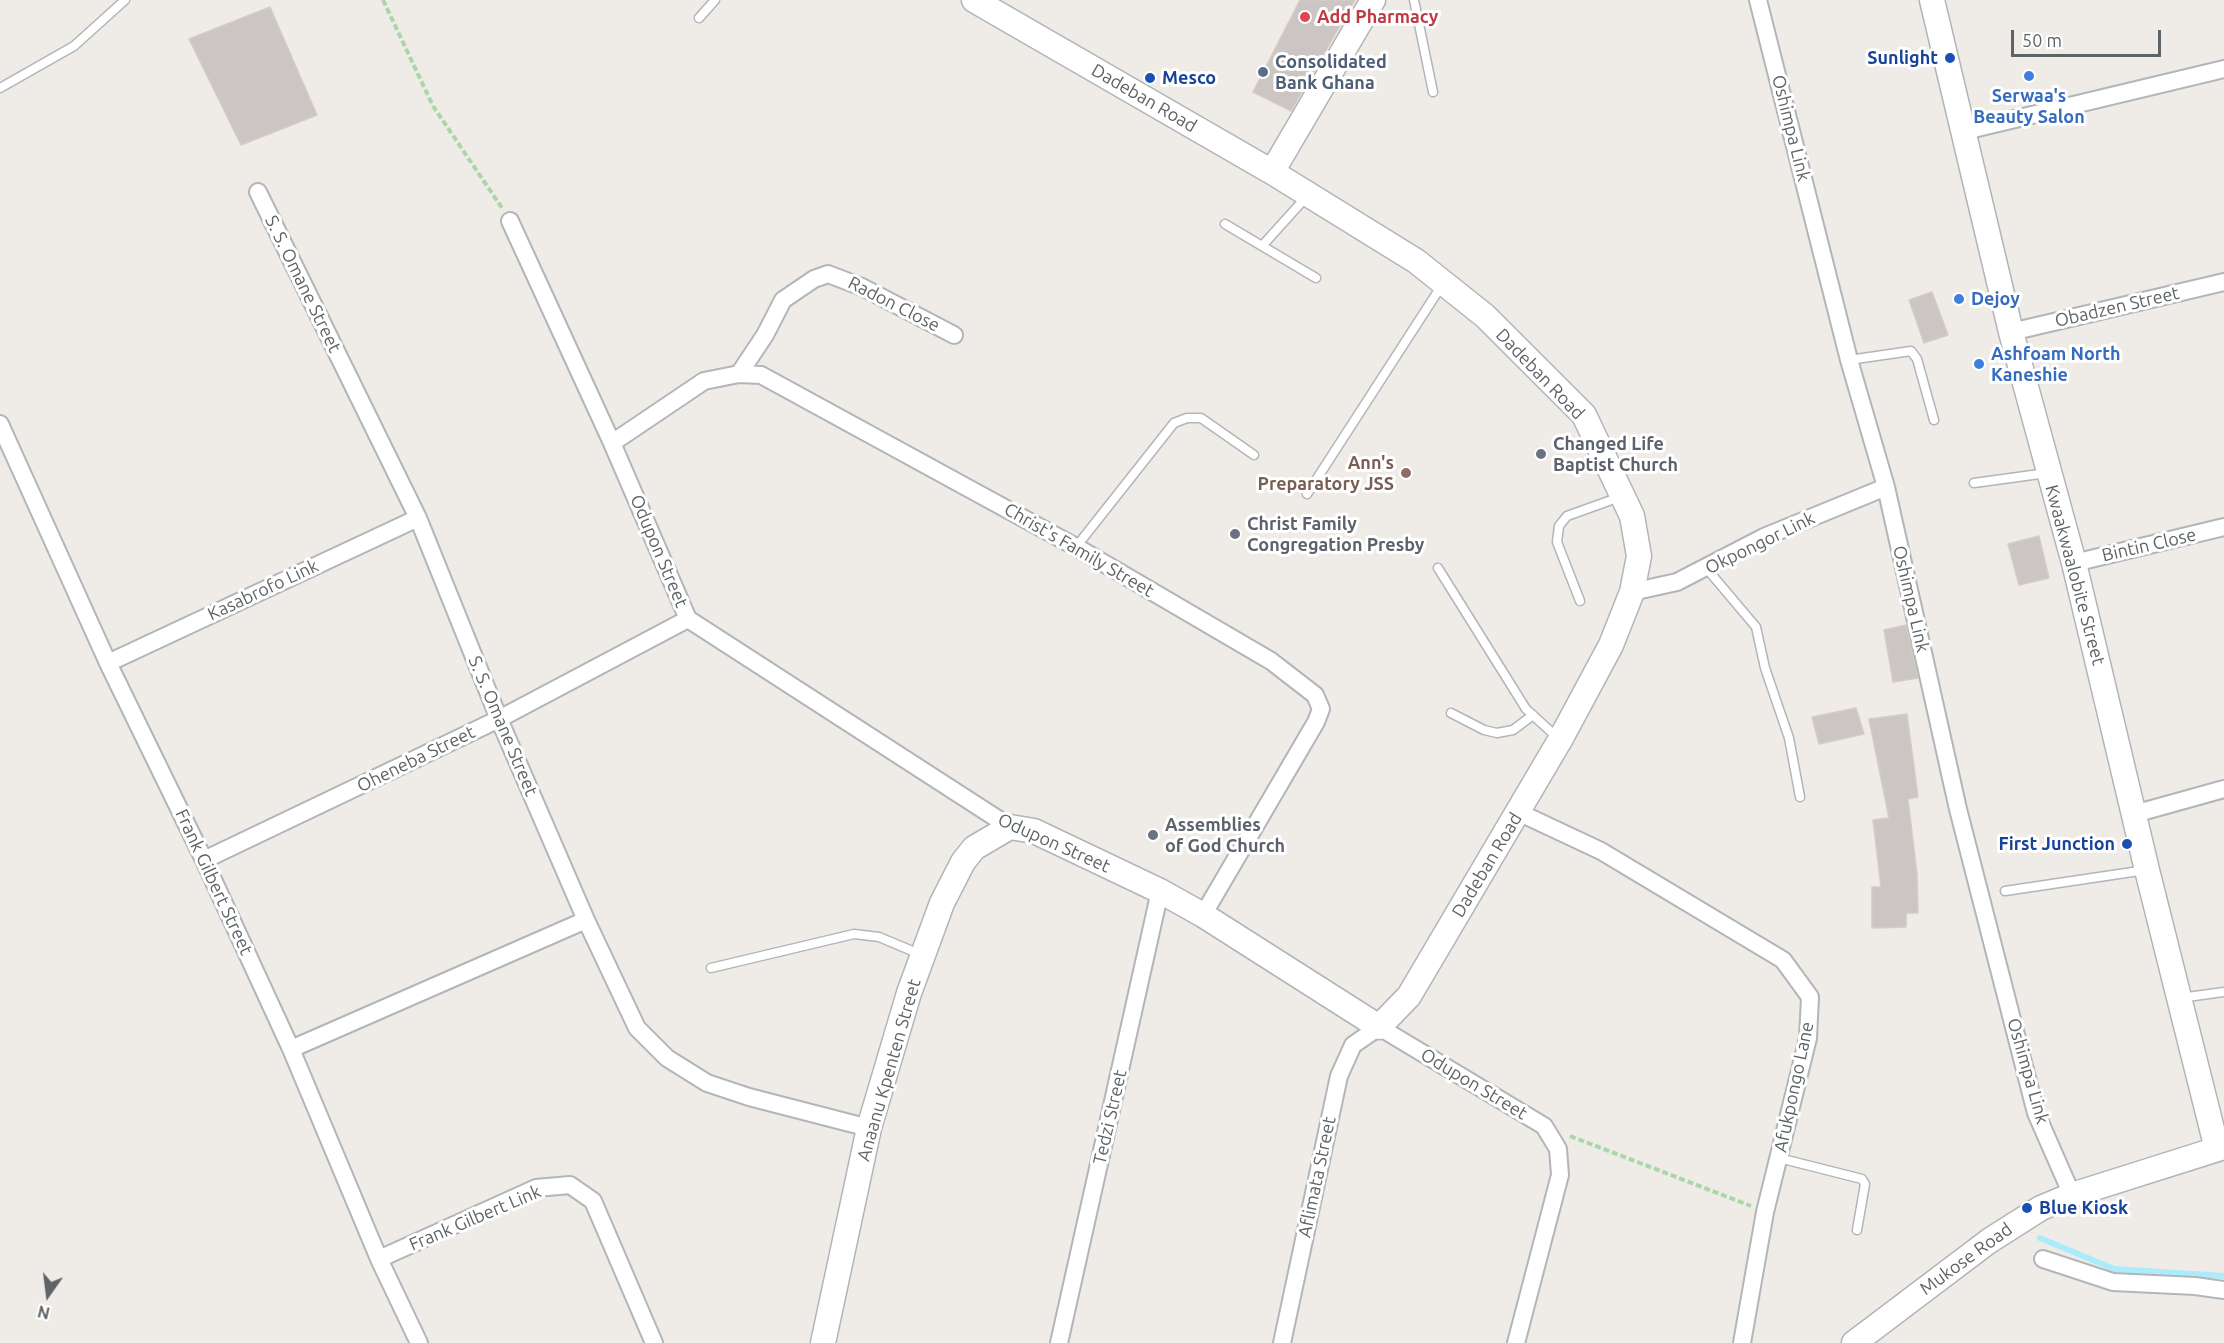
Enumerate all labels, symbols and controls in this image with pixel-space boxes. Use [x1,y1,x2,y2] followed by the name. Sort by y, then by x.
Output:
[1317,6,1438,28] place label: Add Pharmacy
[1298,10,1312,24] marker: Add Pharmacy
[2014,18,2164,56] scale bar
[2022,30,2062,50] text: 50 m
[1867,47,1938,69] place label: Sunlight
[1275,51,1387,94] place label: Consolidated Bank Ghana
[1943,51,1957,65] marker: Sunlight
[1087,59,1201,137] street label: Dadeban Road
[1256,65,1270,79] marker: Consolidated Bank Ghana
[1162,67,1216,89] place label: Mesco
[2022,69,2036,83] marker: Serwaa's Beauty Salon
[1143,71,1157,85] marker: Mesco
[1767,73,1815,183] street label: Oshimpa Link
[1973,85,2085,128] place label: Serwaa's Beauty Salon
[260,212,346,356] street label: S. S. Omane Street
[845,272,943,336] street label: Radon Close
[2053,282,2181,332] street label: Obadzen Street
[1971,288,2020,310] place label: Dejoy
[1952,292,1966,306] marker: Dejoy
[1491,324,1589,424] street label: Dadeban Road
[1991,343,2121,386] place label: Ashfoam North Kaneshie
[1972,357,1986,371] marker: Ashfoam North Kaneshie
[1553,433,1678,476] place label: Changed Life Baptist Church
[1534,447,1548,461] marker: Changed Life Baptist Church
[1258,452,1394,494] place label: Ann's Preparatory JSS
[1399,466,1413,480] marker: Ann's Preparatory JSS
[2041,482,2109,668] street label: Kwaakwaalobite Street
[626,491,692,611] street label: Odupon Street
[1000,498,1158,602] street label: Christ's Family Street
[1702,507,1818,579] street label: Okpongor Link
[1247,513,1424,556] place label: Christ Family Congregation Presby
[2100,524,2198,566] street label: Bintin Close
[1228,527,1242,541] marker: Christ Family Congregation Presby
[1888,544,1934,654] street label: Oshimpa Link
[204,555,322,625] street label: Kasabrofo Link
[464,653,542,799] street label: S. S. Omane Street
[353,721,479,797] street label: Oheneba Street
[171,806,257,958] street label: Frank Gilbert Street
[995,809,1113,877] street label: Odupon Street
[1447,809,1527,921] street label: Dadeban Road
[1165,814,1285,856] place label: Assemblies of God Church
[1146,828,1160,842] marker: Assemblies of God Church
[1999,833,2115,855] place label: First Junction
[2120,837,2134,851] marker: First Junction
[853,976,925,1164] street label: Anaanu Kpenten Street
[2003,1016,2053,1126] street label: Oshimpa Link
[1770,1020,1818,1154] street label: Afukpongo Lane
[1417,1044,1531,1124] street label: Odupon Street
[1089,1067,1131,1167] street label: Tedzi Street
[1294,1115,1340,1239] street label: Aflimata Street
[406,1180,544,1256] street label: Frank Gilbert Link
[2039,1197,2128,1219] place label: Blue Kiosk
[2020,1201,2034,1215] marker: Blue Kiosk
[1916,1218,2016,1300] street label: Mukose Road
[18,1265,78,1325] north arrow
[36,1302,52,1323] text: N

